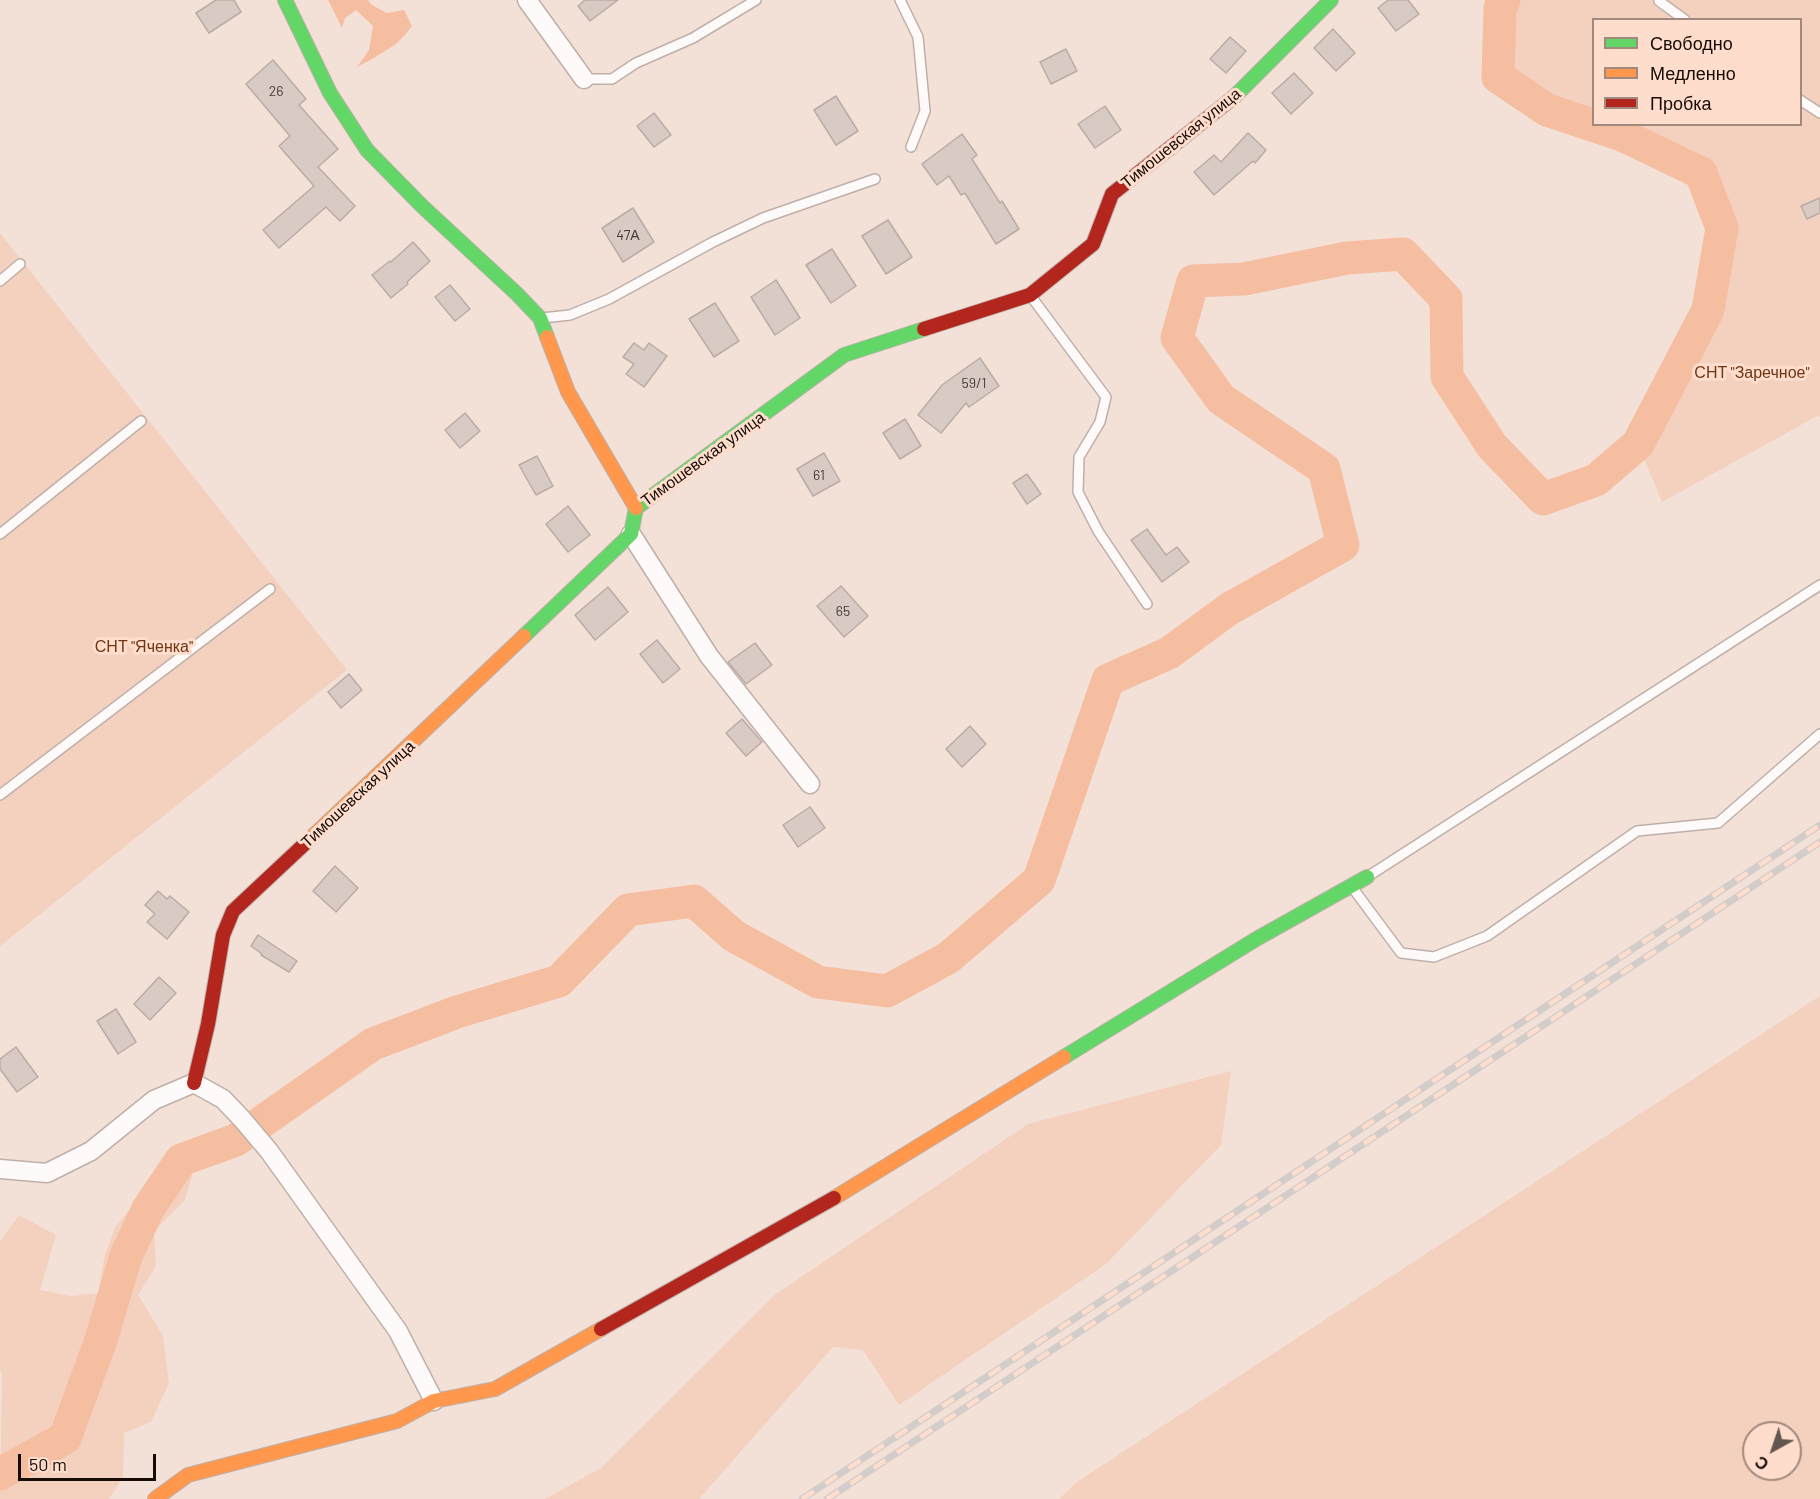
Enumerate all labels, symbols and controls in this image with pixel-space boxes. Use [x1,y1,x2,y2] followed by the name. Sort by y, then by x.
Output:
[1592,18,1802,126] legend
[1650,32,1733,54] text: Свободно
[1650,62,1736,84] text: Медленно
[269,83,283,99] house number: 26
[1117,84,1245,192] street label: Тимошевская улица
[1650,92,1712,114] text: Пробка
[616,227,640,243] house number: 47А
[1694,363,1810,383] park label: СНТ "Заречное"
[962,375,986,391] house number: 59/1
[637,408,769,510] street label: Тимошевская улица
[813,467,825,483] house number: 61
[836,603,850,619] house number: 65
[95,637,193,657] park label: СНТ "Яченка"
[297,736,419,852] street label: Тимошевская улица
[1742,1421,1802,1481] north arrow
[21,1442,159,1480] scale bar
[29,1453,67,1475] text: 50 m
[1751,1453,1772,1475] text: С

